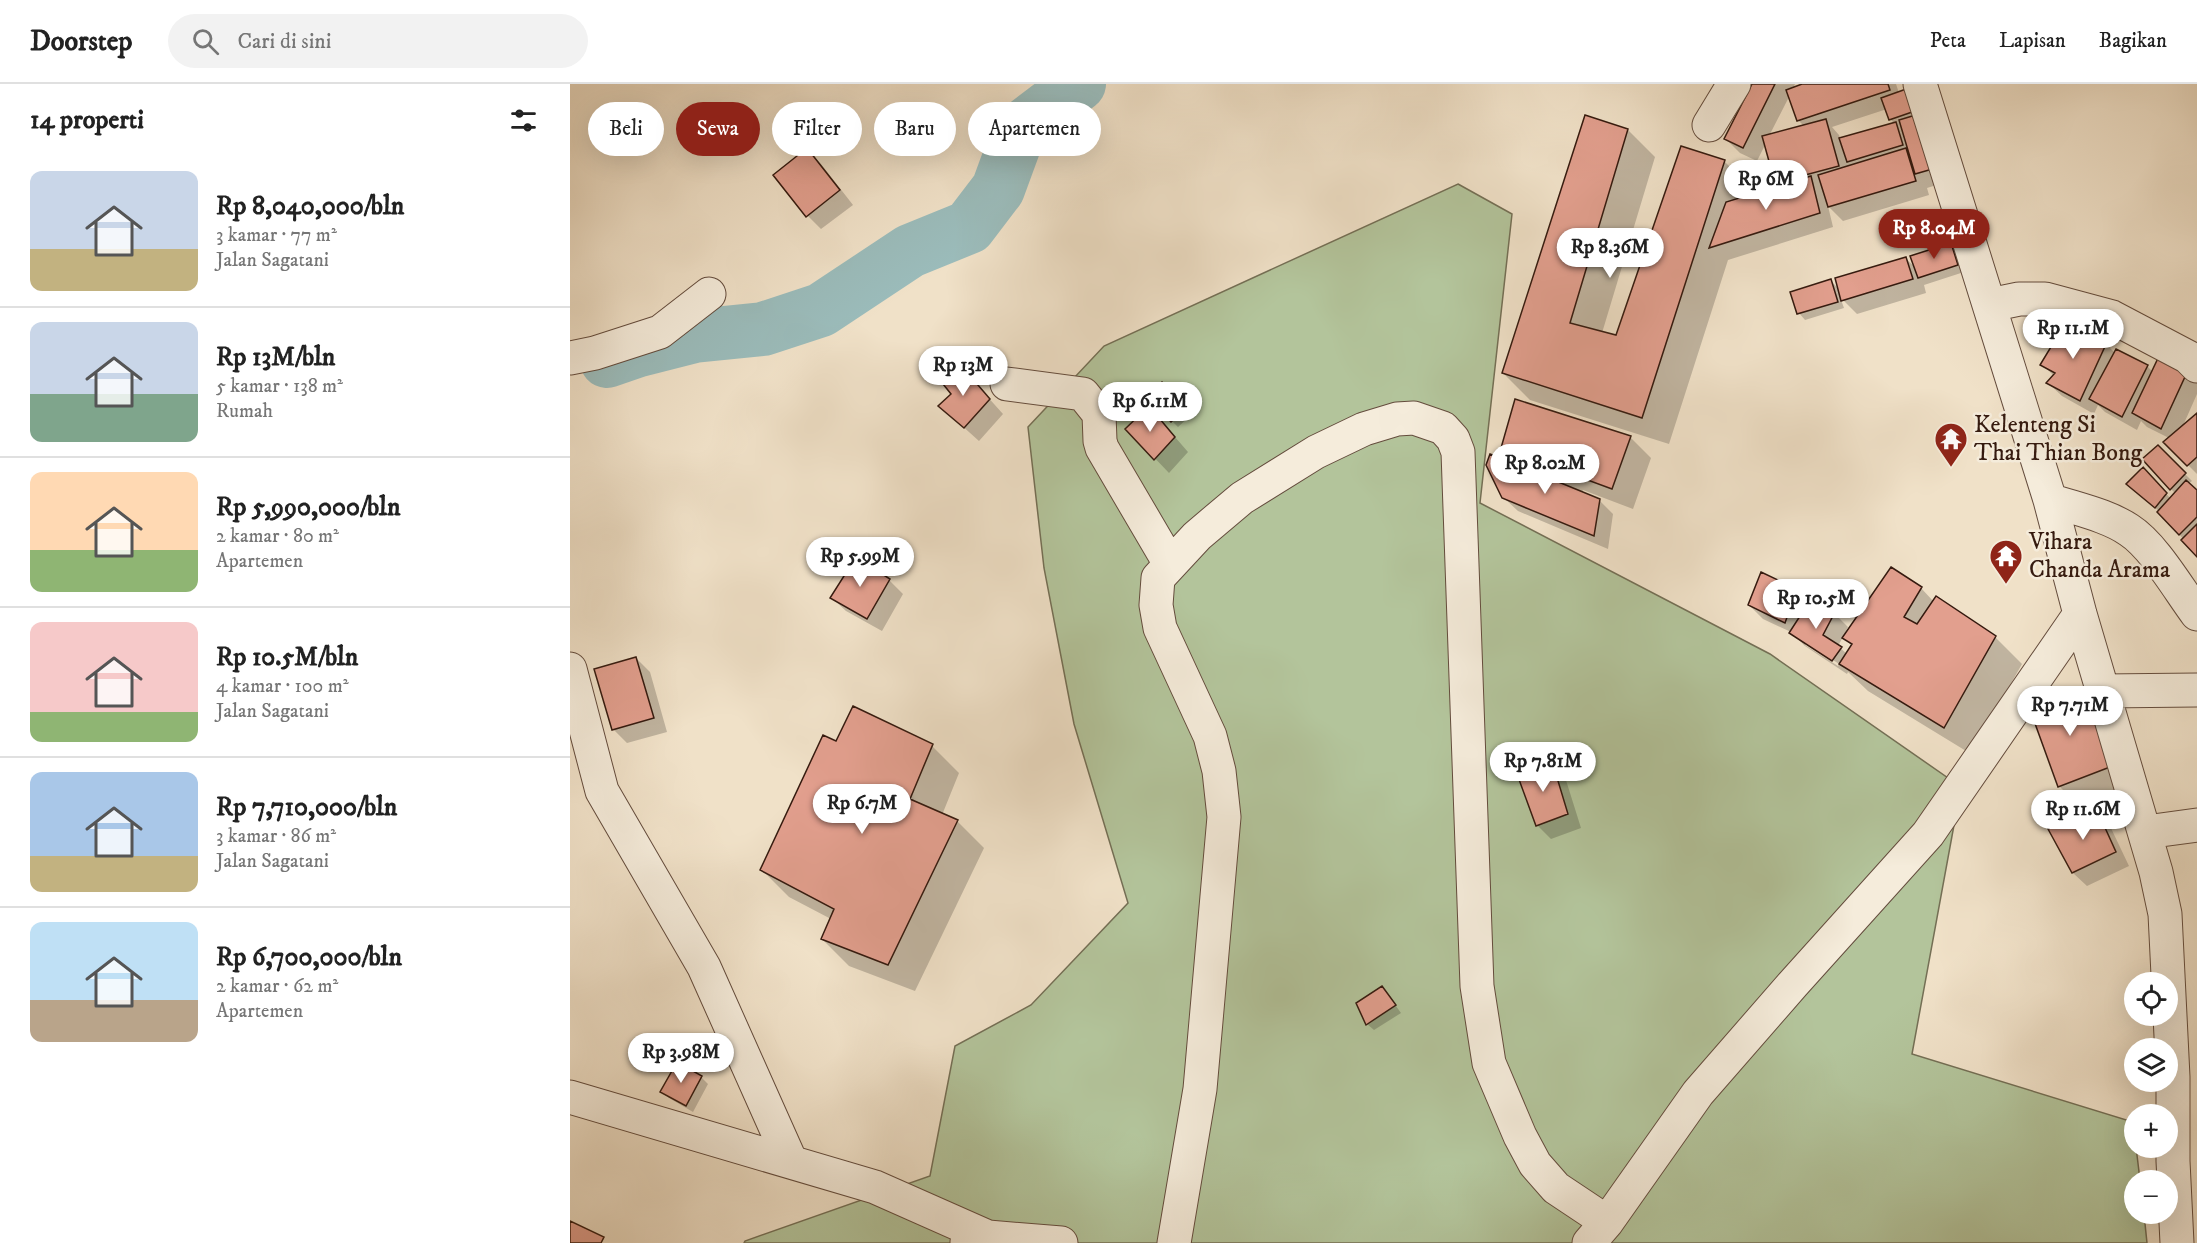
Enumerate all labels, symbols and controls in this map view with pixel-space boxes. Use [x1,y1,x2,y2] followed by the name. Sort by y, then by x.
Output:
[168,14,588,68] search box
[30,24,132,59] text: Doorstep
[189,25,222,58] icon: search
[237,28,332,55] text: Cari di sini
[1930,28,1966,54] text: Peta
[1999,28,2066,54] text: Lapisan
[2099,28,2167,54] text: Bagikan
[588,102,664,156] chip: Beli
[676,102,760,156] chip: Sewa
[772,102,862,156] chip: Filter
[874,102,956,156] chip: Baru
[968,102,1101,156] chip: Apartemen
[30,104,144,137] text: 14 properti
[507,104,540,137] icon: filters
[1724,160,1808,211] pin: Rp 6M
[1738,167,1794,192] text: Rp 6M
[216,190,404,223] text: Rp 8,040,000/bln
[78,195,150,267] icon: home
[1872,209,1996,260] pin: Rp 8.04M
[1893,216,1975,241] text: Rp 8.04M
[216,223,337,248] text: 3 kamar · 77 m²
[1548,228,1672,279] pin: Rp 8.36M
[1571,235,1649,260] text: Rp 8.36M
[216,248,329,273] text: Jalan Sagatani
[2011,309,2135,360] pin: Rp 11.1M
[2037,316,2109,341] text: Rp 11.1M
[216,341,335,374] text: Rp 13M/bln
[78,346,150,418] icon: home
[914,346,1012,397] pin: Rp 13M
[933,353,993,378] text: Rp 13M
[216,374,343,399] text: 5 kamar · 138 m²
[1088,382,1212,433] pin: Rp 6.11M
[1112,389,1188,414] text: Rp 6.11M
[216,399,273,424] text: Rumah
[1974,410,2143,468] place label: Kelenteng Si Thai Thian Bong
[1933,421,1969,468] temple icon: Kelenteng Si Thai Thian Bong
[1483,444,1607,495] pin: Rp 8.02M
[1504,451,1586,476] text: Rp 8.02M
[216,491,401,524] text: Rp 5,990,000/bln
[78,496,150,568] icon: home
[216,524,339,549] text: 2 kamar · 80 m²
[2028,527,2171,585] place label: Vihara Chanda Arama
[798,537,922,588] pin: Rp 5.99M
[1988,538,2024,585] temple icon: Vihara Chanda Arama
[820,544,900,569] text: Rp 5.99M
[216,549,303,574] text: Apartemen
[1754,579,1878,630] pin: Rp 10.5M
[1777,586,1855,611] text: Rp 10.5M
[216,641,358,674] text: Rp 10.5M/bln
[78,646,150,718] icon: home
[216,674,349,699] text: 4 kamar · 100 m²
[2008,686,2132,737] pin: Rp 7.71M
[2031,693,2109,718] text: Rp 7.71M
[216,699,329,724] text: Jalan Sagatani
[1481,742,1605,793] pin: Rp 7.81M
[1504,749,1582,774] text: Rp 7.81M
[807,784,917,835] pin: Rp 6.7M
[2021,790,2145,841] pin: Rp 11.6M
[216,791,397,824] text: Rp 7,710,000/bln
[827,791,897,816] text: Rp 6.7M
[78,796,150,868] icon: home
[2045,797,2121,822] text: Rp 11.6M
[216,824,336,849] text: 3 kamar · 86 m²
[216,849,329,874] text: Jalan Sagatani
[216,941,402,974] text: Rp 6,700,000/bln
[78,946,150,1018] icon: home
[2124,972,2178,1224] map controls
[2124,972,2178,1026] button: locate
[216,974,338,999] text: 2 kamar · 62 m²
[216,999,303,1024] text: Apartemen
[619,1033,743,1084] pin: Rp 3.98M
[2124,1038,2178,1092] button: layers
[642,1040,720,1065] text: Rp 3.98M
[2124,1104,2178,1158] button: +
[2124,1170,2178,1224] button: −

